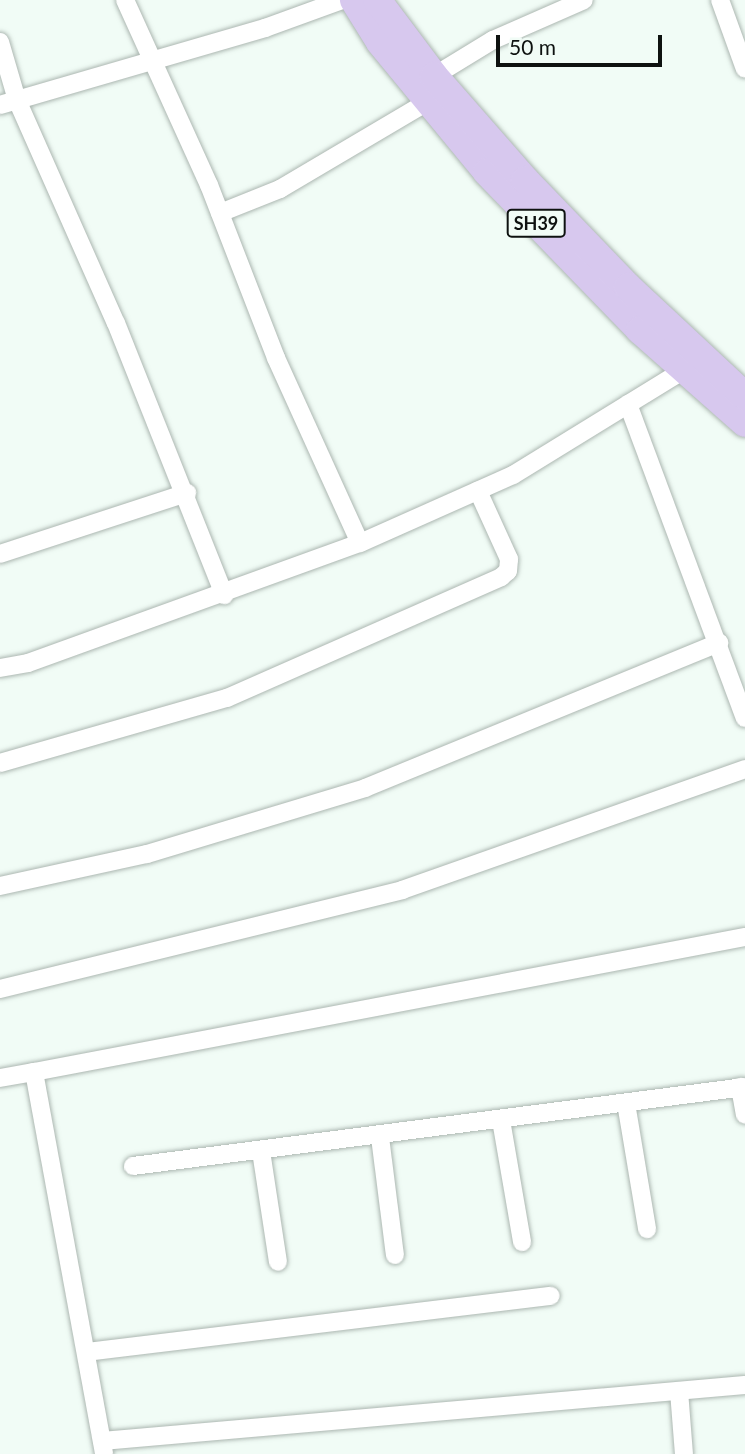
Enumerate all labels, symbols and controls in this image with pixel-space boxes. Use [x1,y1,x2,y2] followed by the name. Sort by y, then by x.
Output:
[500,21,666,65] scale bar
[509,34,556,59] text: 50 m
[506,208,566,238] road number: SH39

